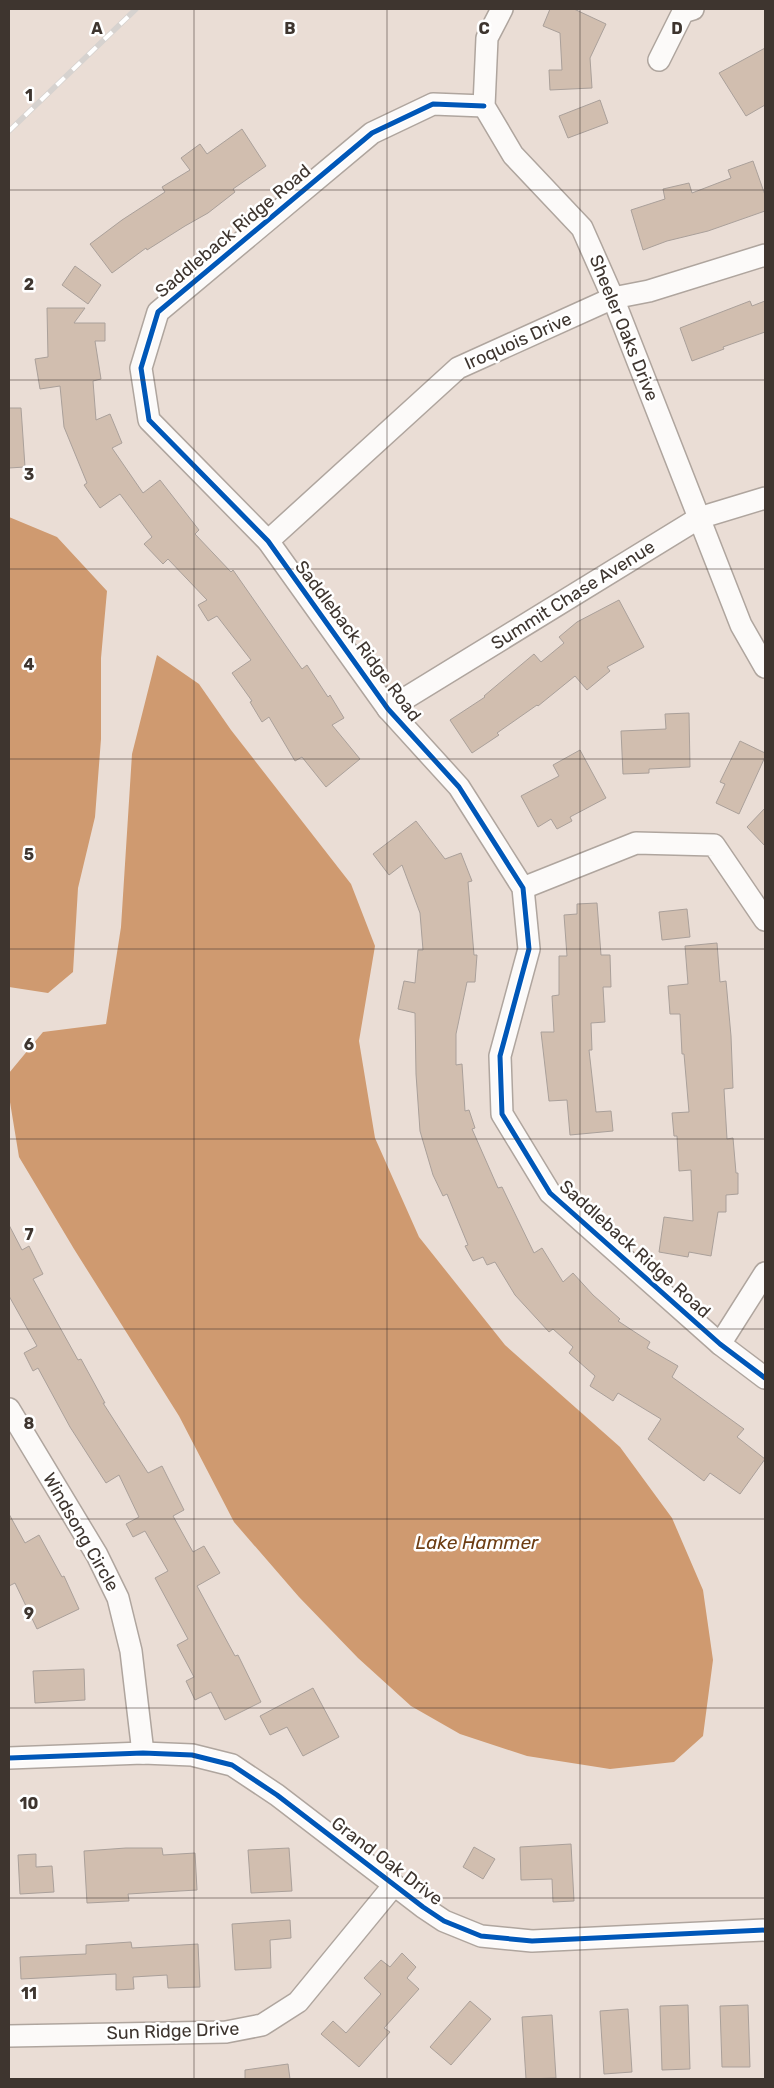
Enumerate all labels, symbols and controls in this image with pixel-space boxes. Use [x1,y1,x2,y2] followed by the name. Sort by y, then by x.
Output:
[91,19,103,38] text: A
[284,19,296,38] text: B
[478,19,490,38] text: C
[671,19,683,38] text: D
[25,86,33,105] text: 1
[151,160,315,302] street label: Saddleback Ridge Road
[585,252,663,404] street label: Sheeler Oaks Drive
[24,275,34,294] text: 2
[461,308,575,374] street label: Iroquois Drive
[24,465,34,484] text: 3
[487,536,659,654] street label: Summit Chase Avenue
[290,556,426,726] street label: Saddleback Ridge Road
[24,655,35,674] text: 4
[24,845,34,864] text: 5
[24,1035,34,1054] text: 6
[555,1175,715,1323] street label: Saddleback Ridge Road
[24,1225,34,1244] text: 7
[24,1414,35,1433] text: 8
[38,1469,124,1595] street label: Windsong Circle
[416,1531,539,1554] water label: Lake Hammer
[24,1604,34,1623] text: 9
[20,1794,39,1813] text: 10
[327,1812,447,1910] street label: Grand Oak Drive
[21,1984,37,2003] text: 11
[106,2018,240,2044] street label: Sun Ridge Drive

